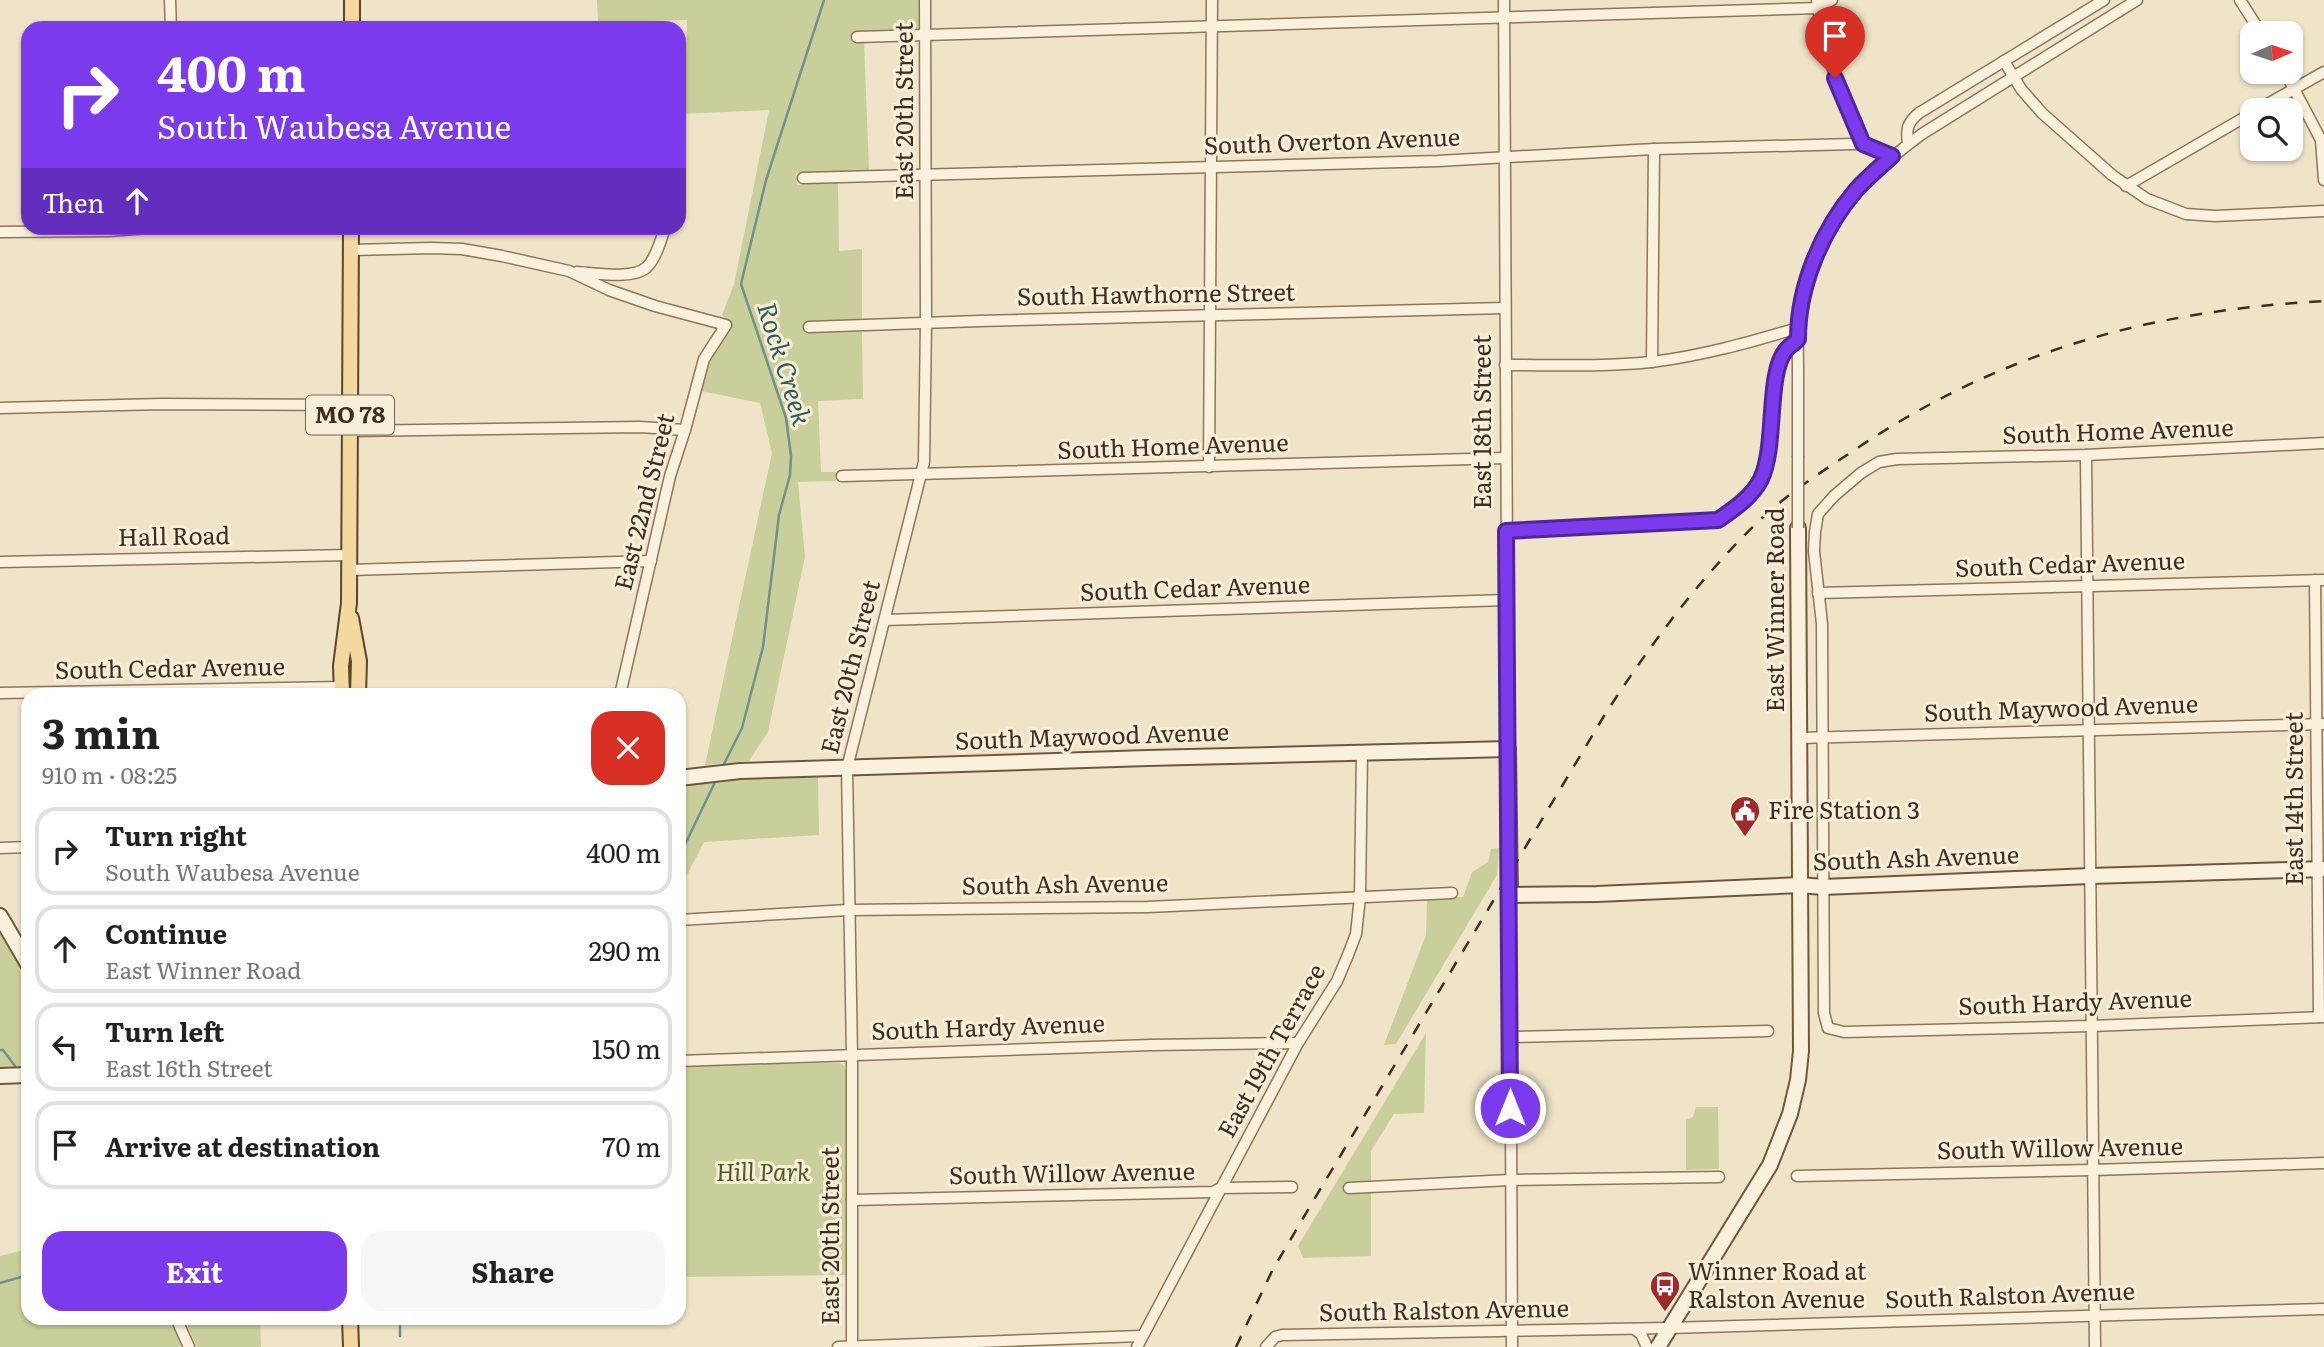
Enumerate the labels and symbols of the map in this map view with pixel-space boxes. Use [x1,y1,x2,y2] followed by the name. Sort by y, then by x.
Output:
[1805,6,1865,78] pin
[2240,21,2303,84] north arrow
[885,22,920,200] street label: East 20th Street
[1203,118,1461,161] street label: South Overton Avenue
[1017,273,1296,312] street label: South Hawthorne Street
[749,297,824,431] water label: Rock Creek
[1463,334,1498,510] street label: East 18th Street
[306,396,394,434] road number: MO 78
[2002,408,2234,451] street label: South Home Avenue
[604,409,682,594] street label: East 22nd Street
[1057,423,1289,466] street label: South Home Avenue
[1756,507,1791,712] street label: East Winner Road
[118,516,231,553] street label: Hall Road
[1954,541,2186,584] street label: South Cedar Avenue
[1079,565,1311,608] street label: South Cedar Avenue
[810,575,887,757] street label: East 20th Street
[55,647,285,686] street label: South Cedar Avenue
[1923,684,2199,729] street label: South Maywood Avenue
[954,712,1230,757] street label: South Maywood Avenue
[2275,712,2310,886] street label: East 14th Street
[1768,791,1920,826] place label: Fire Station 3
[1728,794,1762,838] public building icon: Fire Station 3
[1812,835,2020,878] street label: South Ash Avenue
[961,863,1169,902] street label: South Ash Avenue
[1208,957,1332,1143] street label: East 19th Terrace
[1957,979,2192,1022] street label: South Hardy Avenue
[870,1004,1105,1047] street label: South Hardy Avenue
[1473,1071,1547,1145] position arrow
[1937,1127,2183,1166] street label: South Willow Avenue
[811,1147,846,1325] street label: East 20th Street
[949,1152,1195,1191] street label: South Willow Avenue
[716,1153,811,1188] park label: Hill Park
[1688,1252,1867,1315] place label: Winner Road at Ralston Avenue
[1648,1269,1682,1313] bus stop icon: Winner Road at Ralston Avenue
[1884,1272,2136,1315] street label: South Ralston Avenue
[1319,1289,1569,1328] street label: South Ralston Avenue

